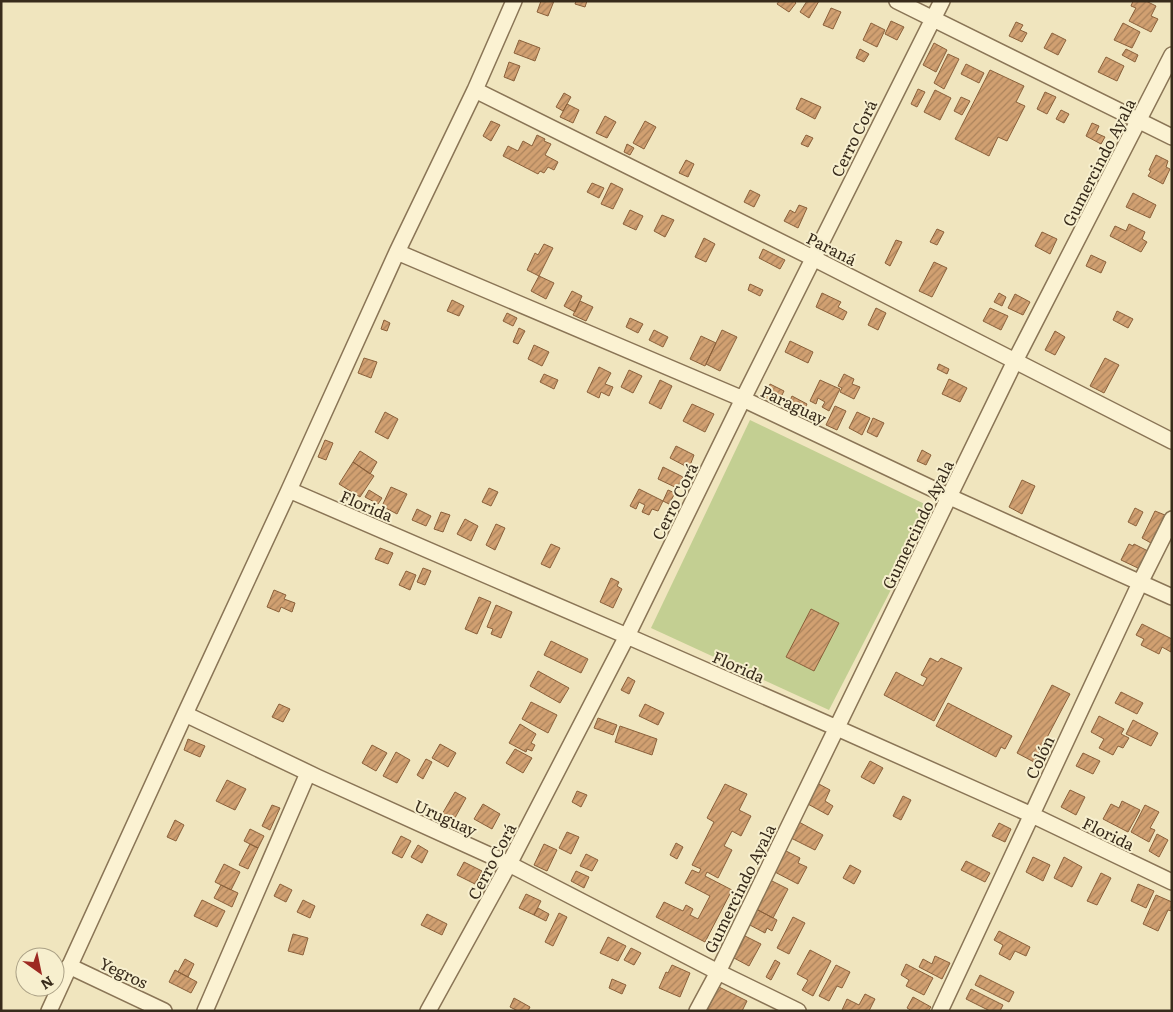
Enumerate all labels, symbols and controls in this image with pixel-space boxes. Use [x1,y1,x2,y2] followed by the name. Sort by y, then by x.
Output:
[1055,93,1141,230] street label: Gumercindo Ayala
[824,95,882,181] street label: Cerro Corá
[803,225,862,271] street label: Paraná
[757,378,832,430] street label: Paraguay
[875,455,959,593] street label: Gumercindo Ayala
[645,458,703,544] street label: Cerro Corá
[337,483,397,527] street label: Florida
[709,644,769,688] street label: Florida
[1019,731,1060,783] street label: Colón
[411,793,482,842] street label: Uruguay
[1079,810,1139,856] street label: Florida
[461,818,521,903] street label: Cerro Corá
[697,819,781,957] street label: Gumercindo Ayala
[15,947,65,997] north arrow
[96,950,152,994] street label: Yegros
[37,972,58,995] text: N

